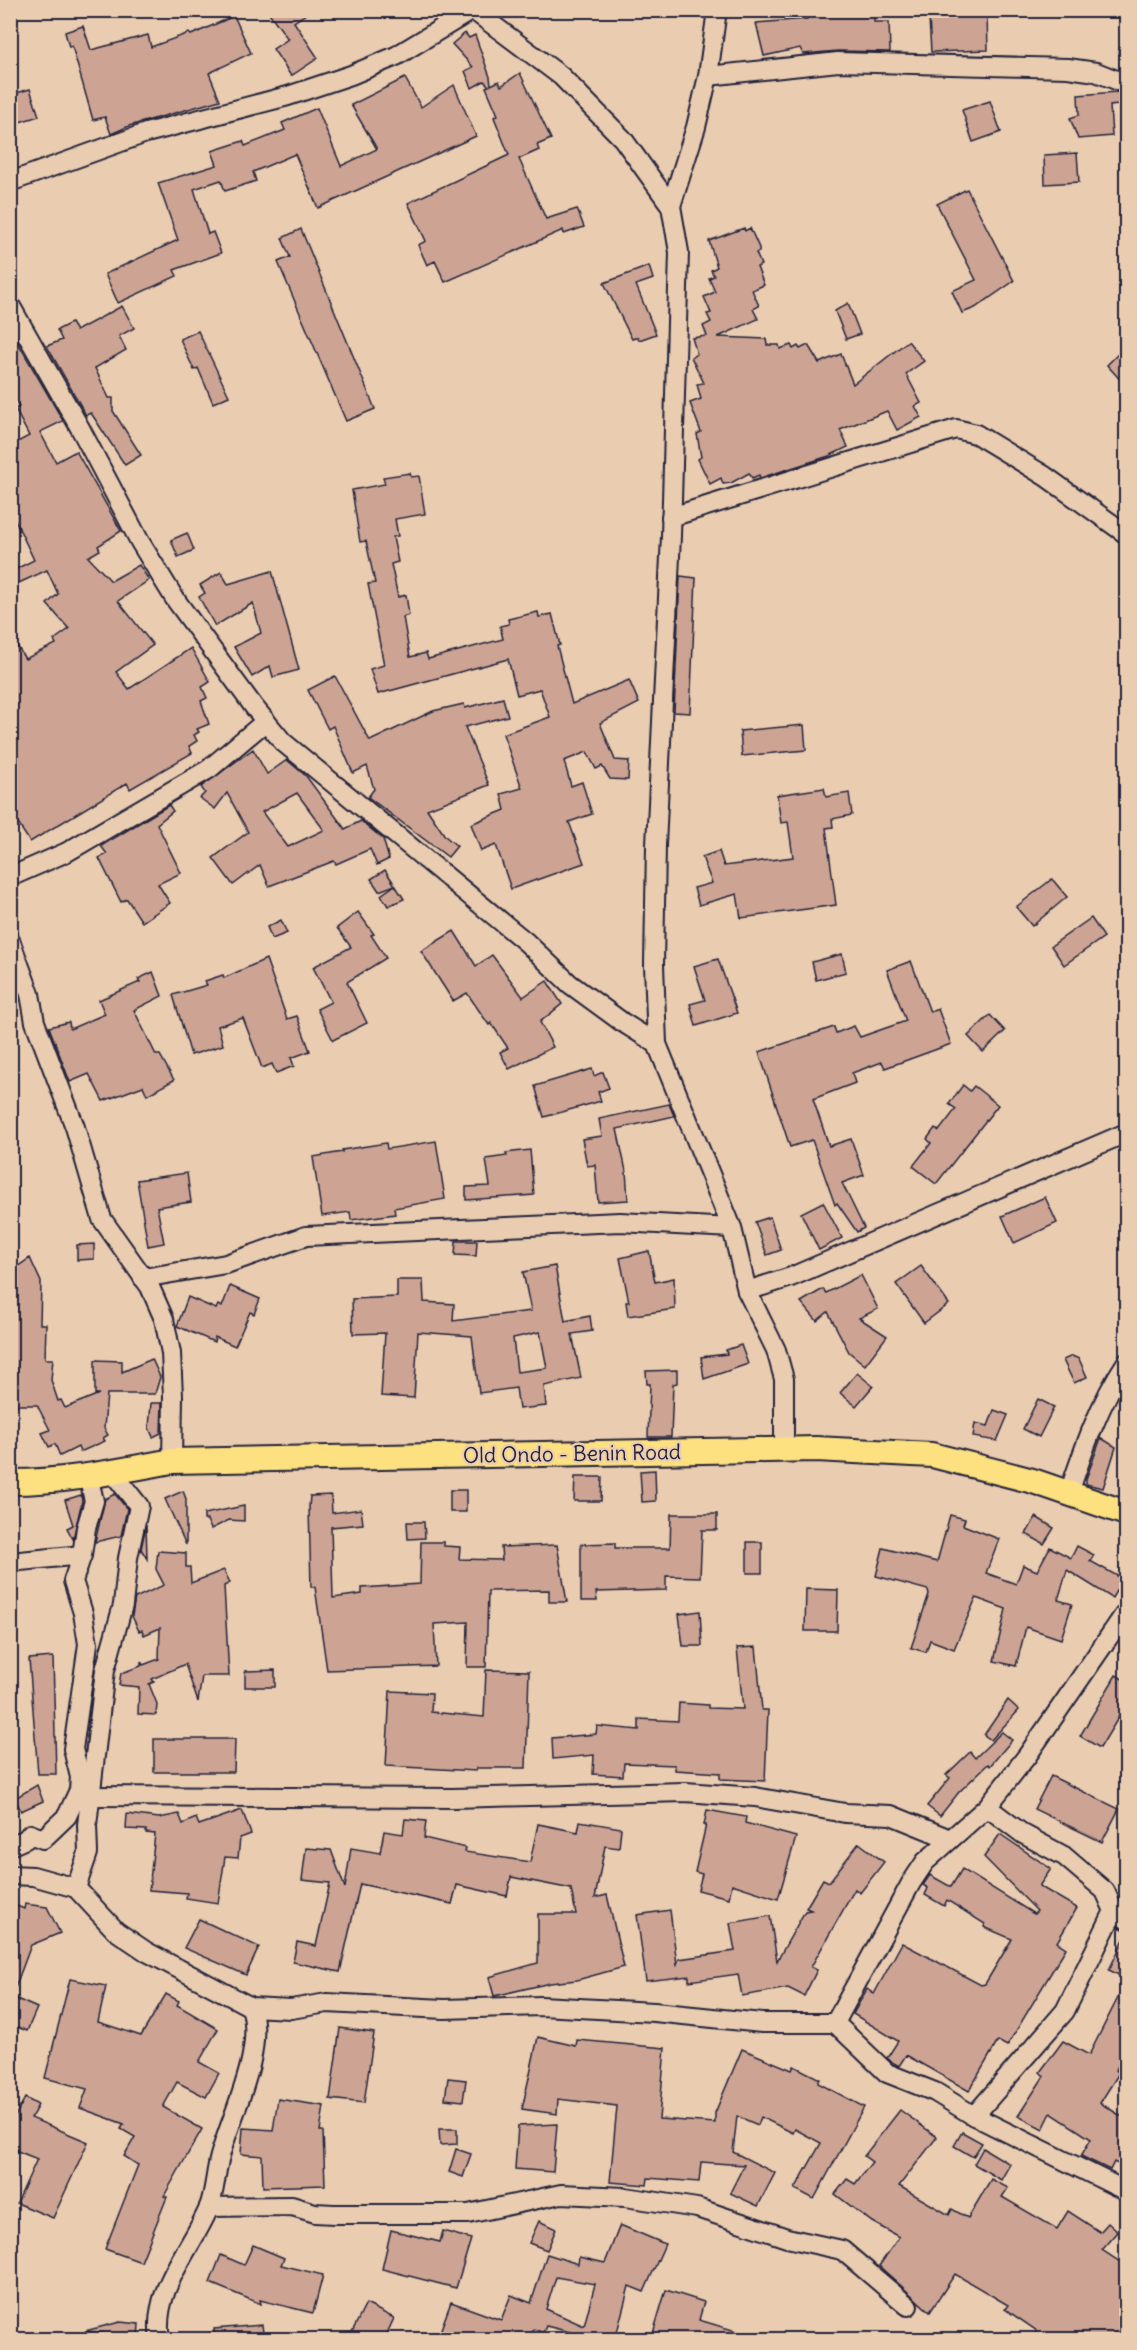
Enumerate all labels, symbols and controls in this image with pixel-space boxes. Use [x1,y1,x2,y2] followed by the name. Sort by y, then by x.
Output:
[463,1438,681,1469] street label: Old Ondo - Benin Road

